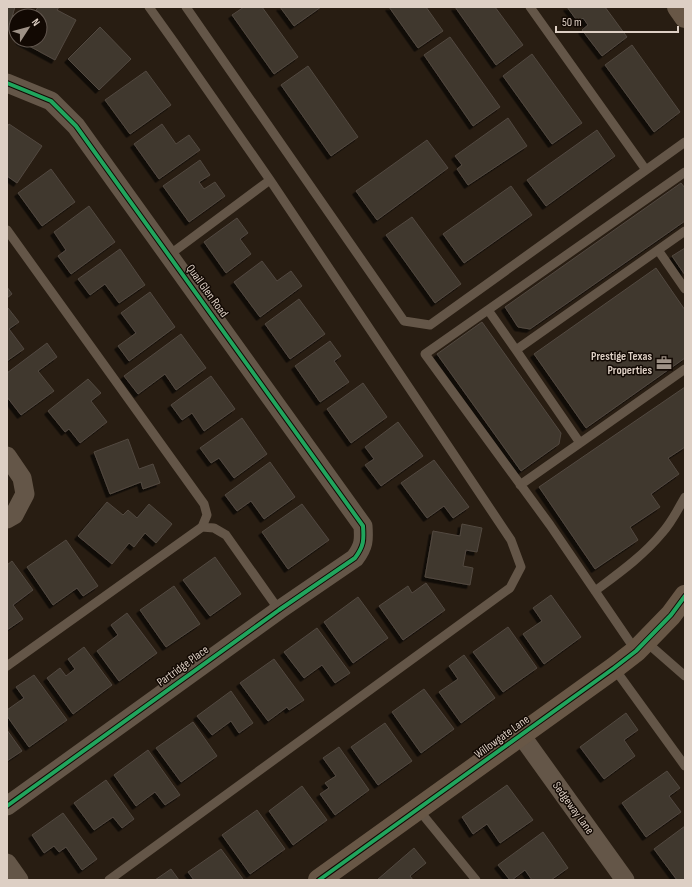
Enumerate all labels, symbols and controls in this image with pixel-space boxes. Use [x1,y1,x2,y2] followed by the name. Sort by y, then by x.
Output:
[8,8,48,48] north arrow
[556,8,678,34] scale bar
[562,15,582,30] text: 50 m
[29,16,43,29] text: N
[183,261,231,321] street label: Quail Glen Road
[591,349,652,378] place label: Prestige Texas Properties
[655,354,673,372] office icon: Prestige Texas Properties
[154,642,212,690] street label: Partridge Place
[471,712,533,762] street label: Willowgate Lane
[549,779,597,837] street label: Sedgeway Lane

